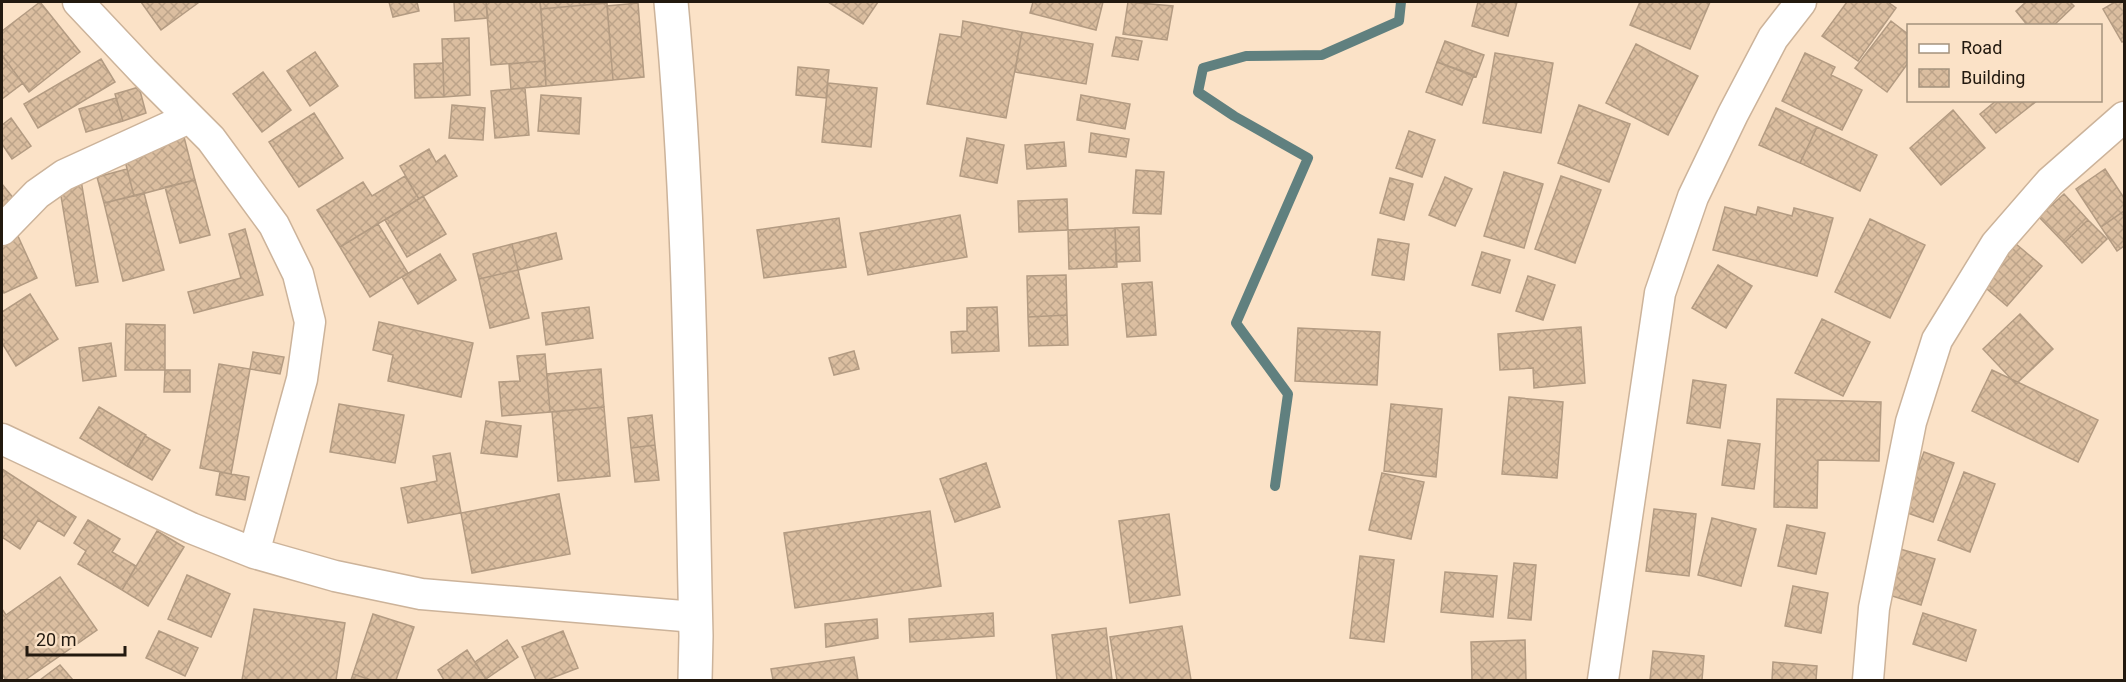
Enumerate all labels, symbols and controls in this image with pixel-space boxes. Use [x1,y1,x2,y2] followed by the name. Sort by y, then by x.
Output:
[1907,24,2102,102] legend
[1961,37,2002,58] text: Road
[1961,67,2025,88] text: Building
[27,619,124,657] scale bar
[36,629,76,650] text: 20 m

